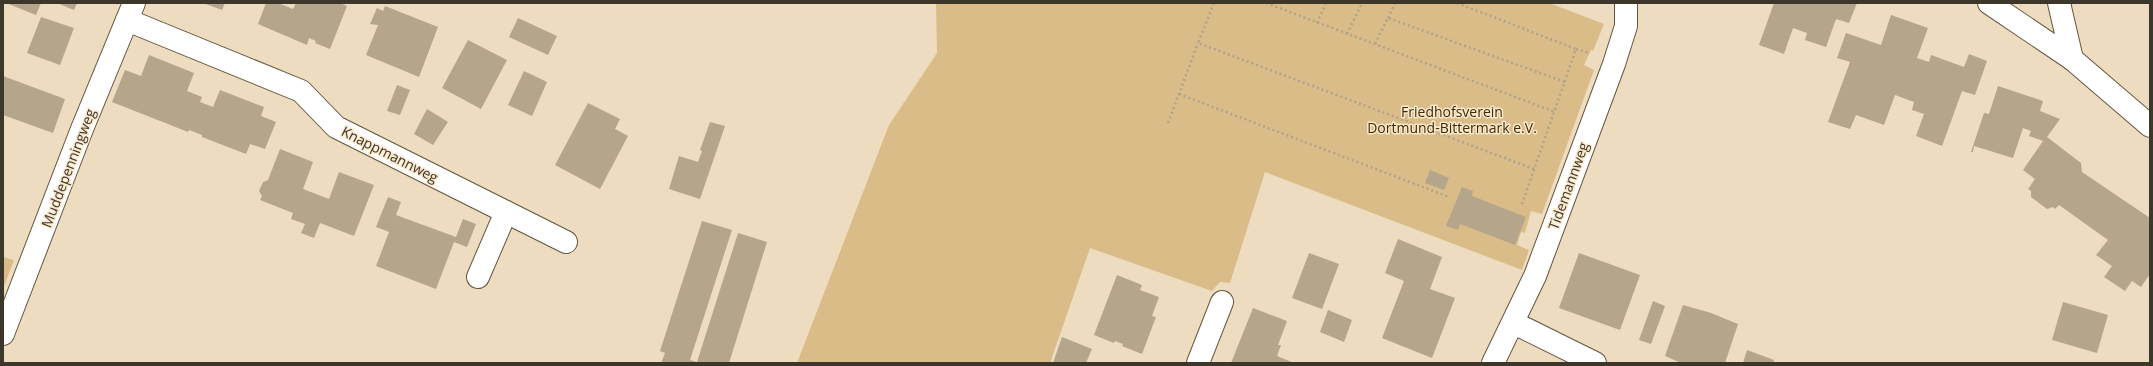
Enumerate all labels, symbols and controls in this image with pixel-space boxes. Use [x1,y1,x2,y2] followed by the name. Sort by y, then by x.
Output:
[1367,102,1537,137] park label: Friedhofsverein Dortmund-Bittermark e.V.
[37,106,100,230] street label: Muddepenningweg
[338,121,442,187] street label: Knappmannweg
[1543,139,1593,232] street label: Tidemannweg

